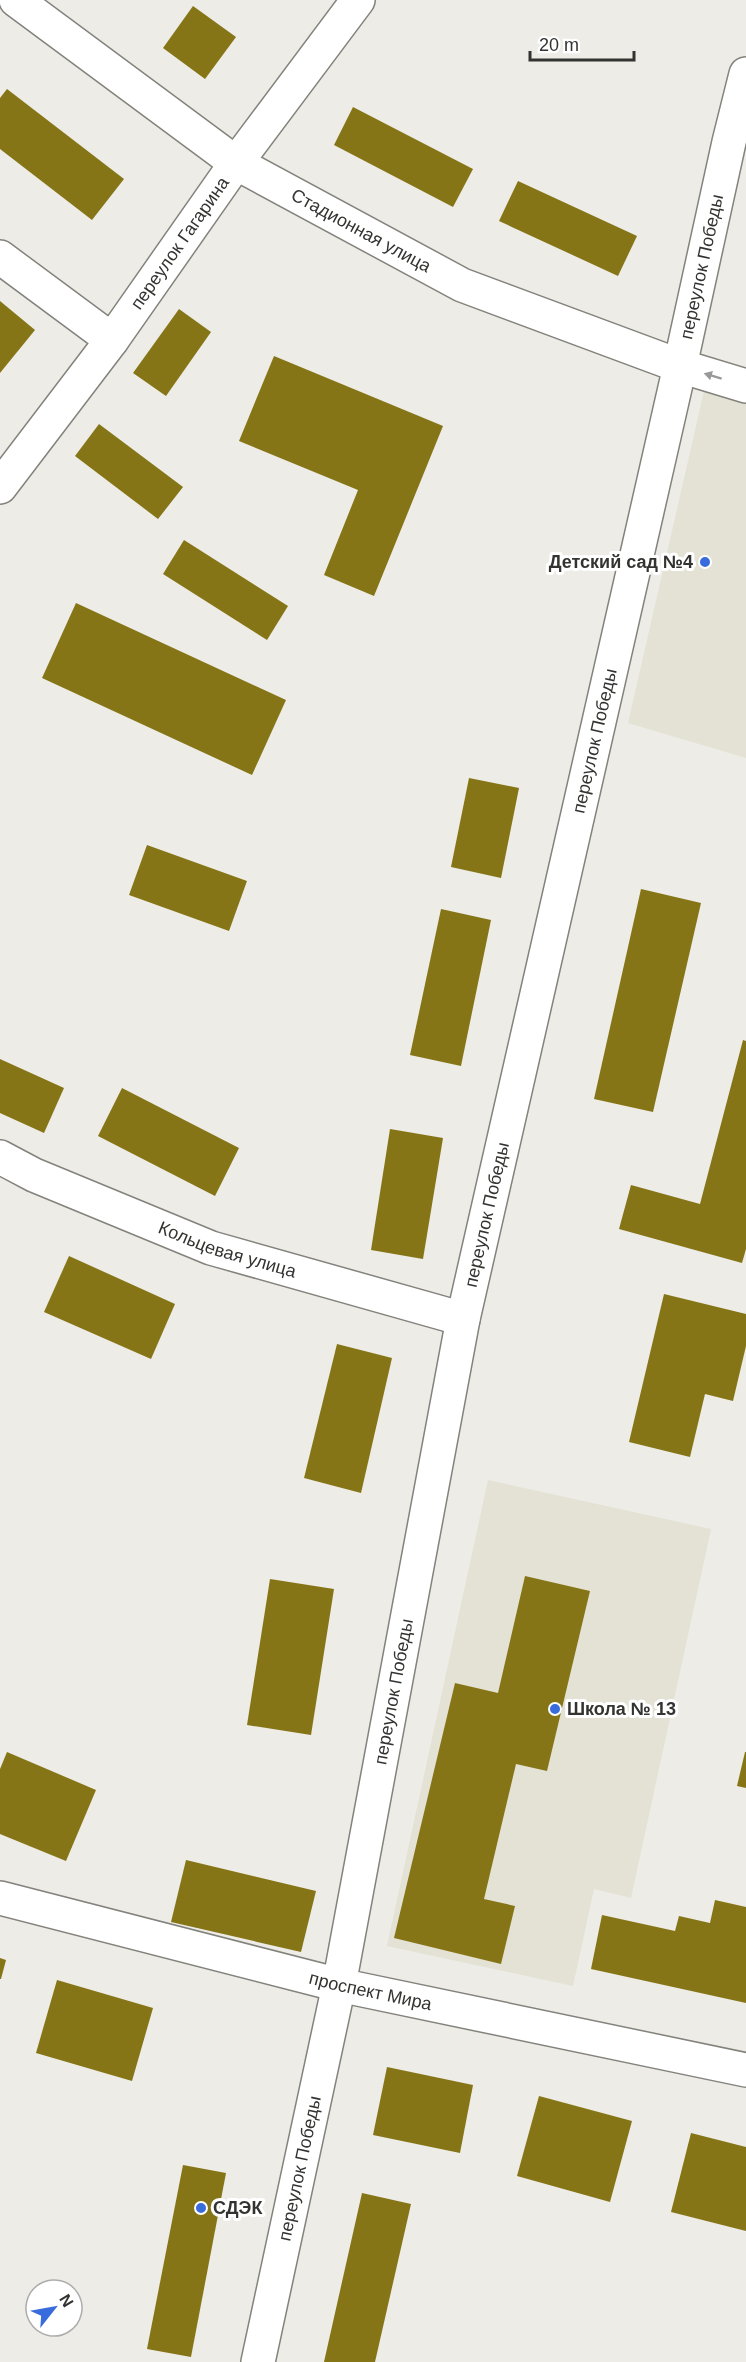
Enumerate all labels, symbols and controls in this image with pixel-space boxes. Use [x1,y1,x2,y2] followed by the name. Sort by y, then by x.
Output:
[530,24,634,62] scale bar
[539,35,579,55] text: 20 m
[127,172,234,313] street label: переулок Гагарина
[288,185,435,277] street label: Стадионная улица
[676,192,727,341] street label: переулок Победы
[704,371,722,380] one-way arrow
[549,552,693,572] place label: Детский сад №4
[698,555,712,569] marker: Детский сад №4
[568,666,621,815] street label: переулок Победы
[461,1140,513,1289] street label: переулок Победы
[156,1217,299,1282] street label: Кольцевая улица
[370,1617,417,1766] street label: переулок Победы
[567,1699,676,1719] place label: Школа № 13
[548,1702,562,1716] marker: Школа № 13
[307,1968,435,2014] street label: проспект Мира
[274,2094,325,2243] street label: переулок Победы
[213,2198,263,2218] place label: СДЭК
[194,2201,208,2215] marker: СДЭК
[24,2278,84,2338] north arrow
[56,2291,77,2310] text: N

